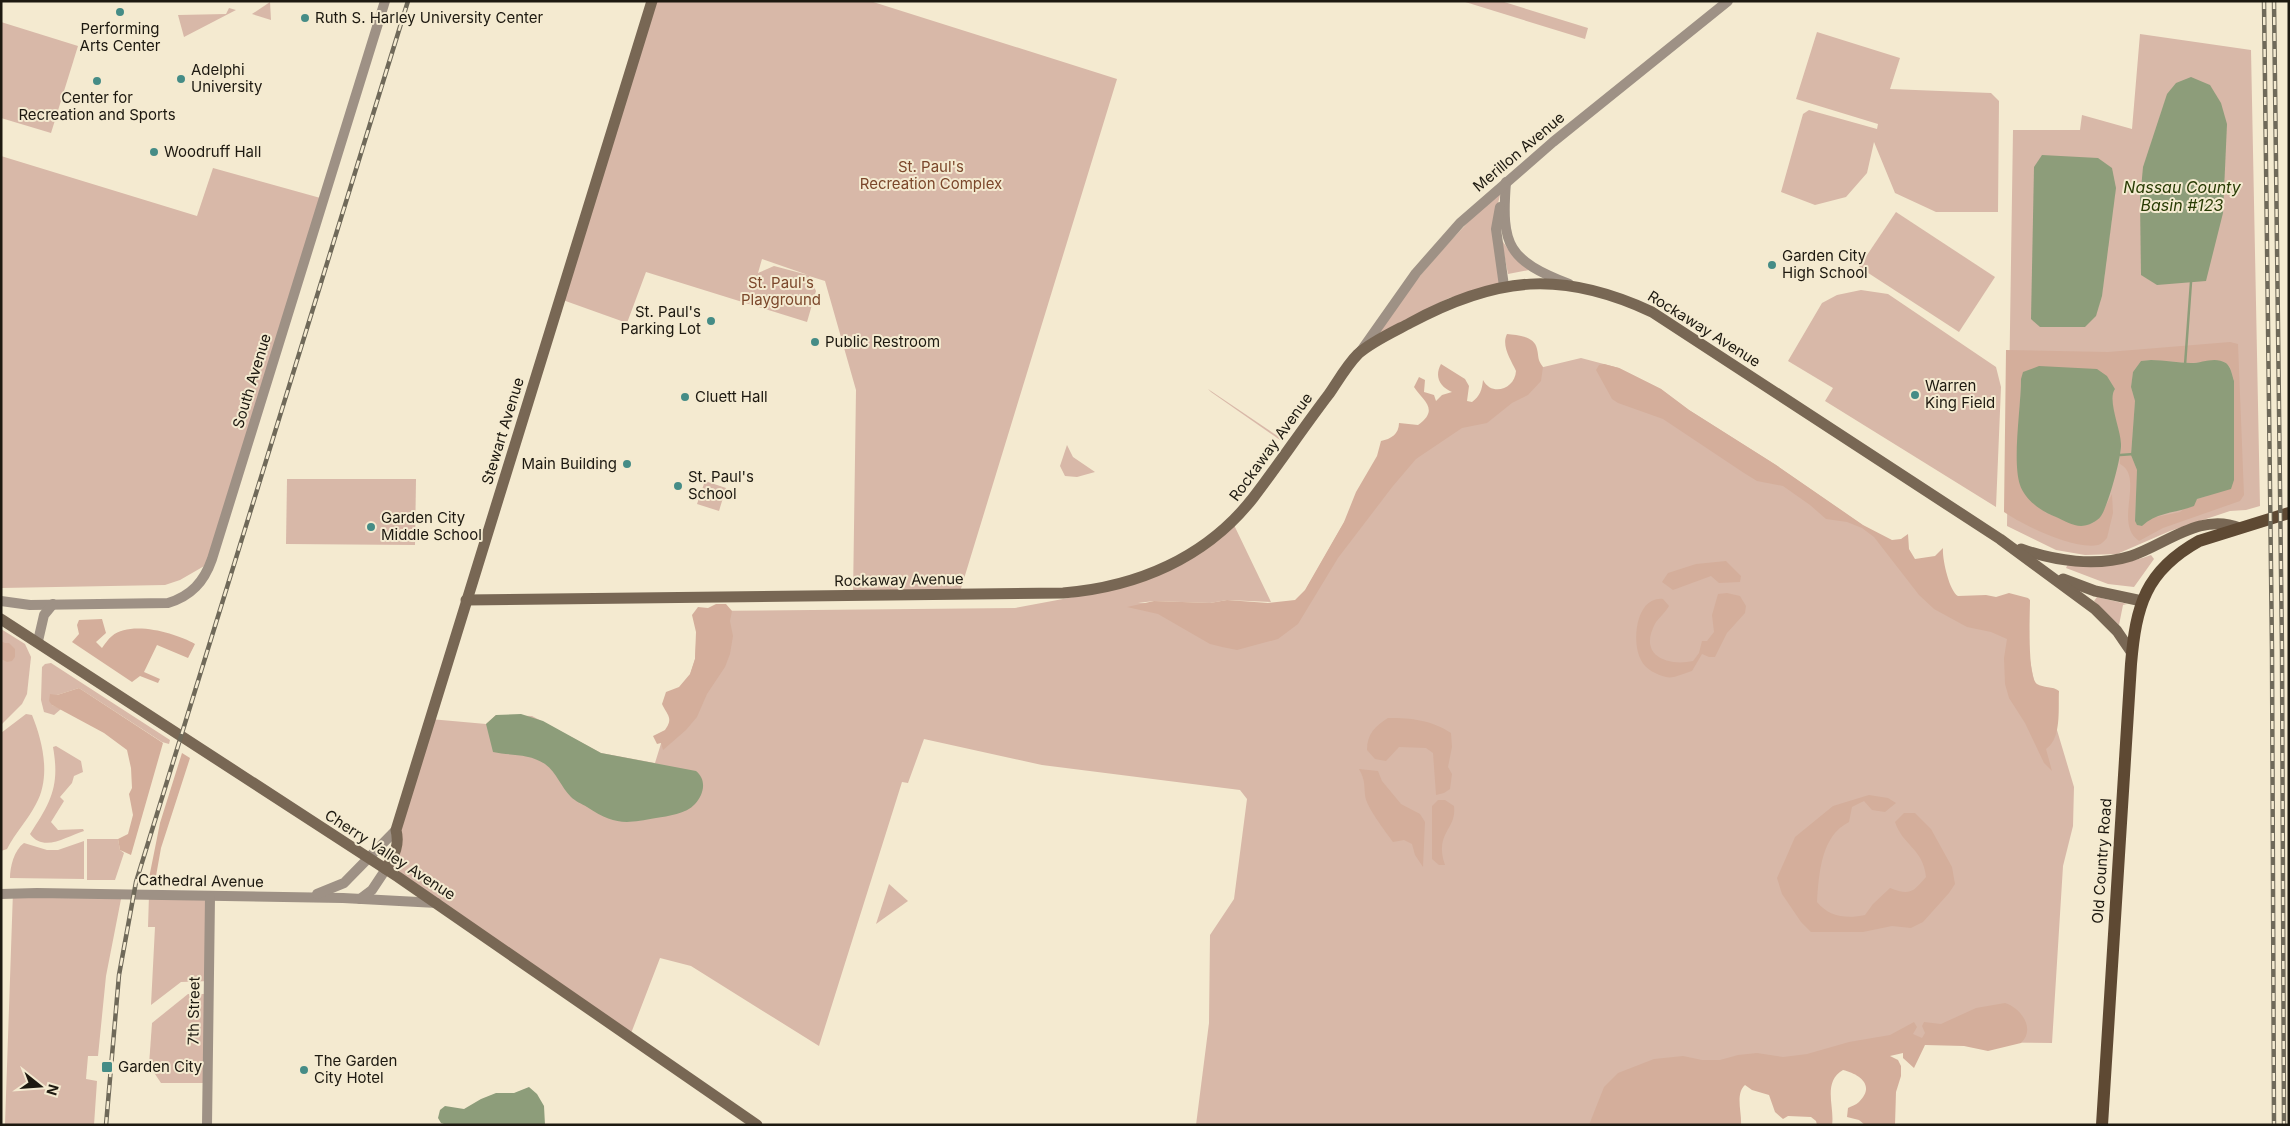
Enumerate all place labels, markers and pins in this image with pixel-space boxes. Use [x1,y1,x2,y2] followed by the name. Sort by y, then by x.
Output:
[114,6,126,18] marker: Performing Arts Center
[315,8,544,27] place label: Ruth S. Harley University Center
[299,12,311,24] marker: Ruth S. Harley University Center
[80,19,161,55] place label: Performing Arts Center
[191,60,263,96] place label: Adelphi University
[175,73,187,85] marker: Adelphi University
[91,75,103,87] marker: Center for Recreation and Sports
[18,88,176,124] place label: Center for Recreation and Sports
[164,142,261,161] place label: Woodruff Hall
[148,146,160,158] marker: Woodruff Hall
[1782,246,1868,282] place label: Garden City High School
[1766,259,1778,271] marker: Garden City High School
[621,302,701,338] place label: St. Paul's Parking Lot
[705,315,717,327] marker: St. Paul's Parking Lot
[825,332,940,351] place label: Public Restroom
[809,336,821,348] marker: Public Restroom
[1925,376,1995,412] place label: Warren King Field
[695,387,768,406] place label: Cluett Hall
[1909,389,1921,401] marker: Warren King Field
[679,391,691,403] marker: Cluett Hall
[521,454,617,473] place label: Main Building
[621,458,633,470] marker: Main Building
[688,467,754,503] place label: St. Paul's School
[672,480,684,492] marker: St. Paul's School
[381,508,482,544] place label: Garden City Middle School
[365,521,377,533] marker: Garden City Middle School
[314,1051,397,1087] place label: The Garden City Hotel
[118,1057,203,1076] place label: Garden City
[100,1060,114,1074] marker: Garden City
[298,1064,310,1076] marker: The Garden City Hotel

